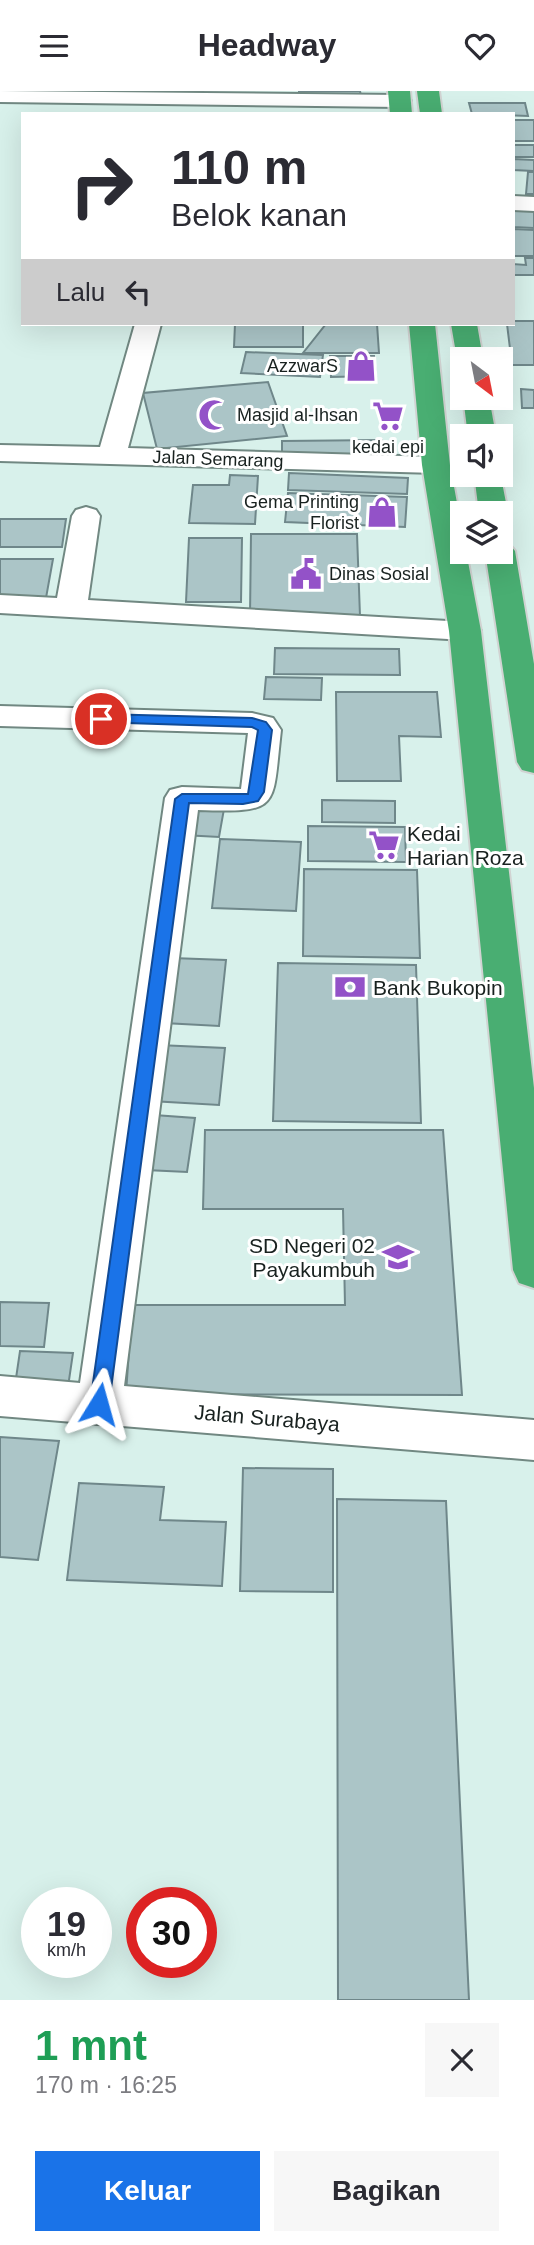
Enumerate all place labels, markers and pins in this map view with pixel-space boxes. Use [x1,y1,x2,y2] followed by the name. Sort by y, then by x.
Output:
[344,349,378,383] shop icon: AzzwarS
[267,356,338,376] place label: AzzwarS
[197,398,231,432] mosque icon: Masjid al-Ihsan
[371,399,405,433] supermarket icon: kedai epi
[237,405,358,425] place label: Masjid al-Ihsan
[352,437,424,457] place label: kedai epi
[244,492,359,533] place label: Gema Printing Florist
[365,495,399,529] shop icon: Gema Printing Florist
[289,557,323,591] public building icon: Dinas Sosial
[329,564,429,584] place label: Dinas Sosial
[71,689,131,749] pin
[407,822,524,869] place label: Kedai Harian Roza
[367,828,401,862] supermarket icon: Kedai Harian Roza
[333,970,367,1004] bank icon: Bank Bukopin
[373,976,503,999] place label: Bank Bukopin
[249,1234,375,1281] place label: SD Negeri 02 Payakumbuh
[381,1240,415,1274] school or university icon: SD Negeri 02 Payakumbuh

